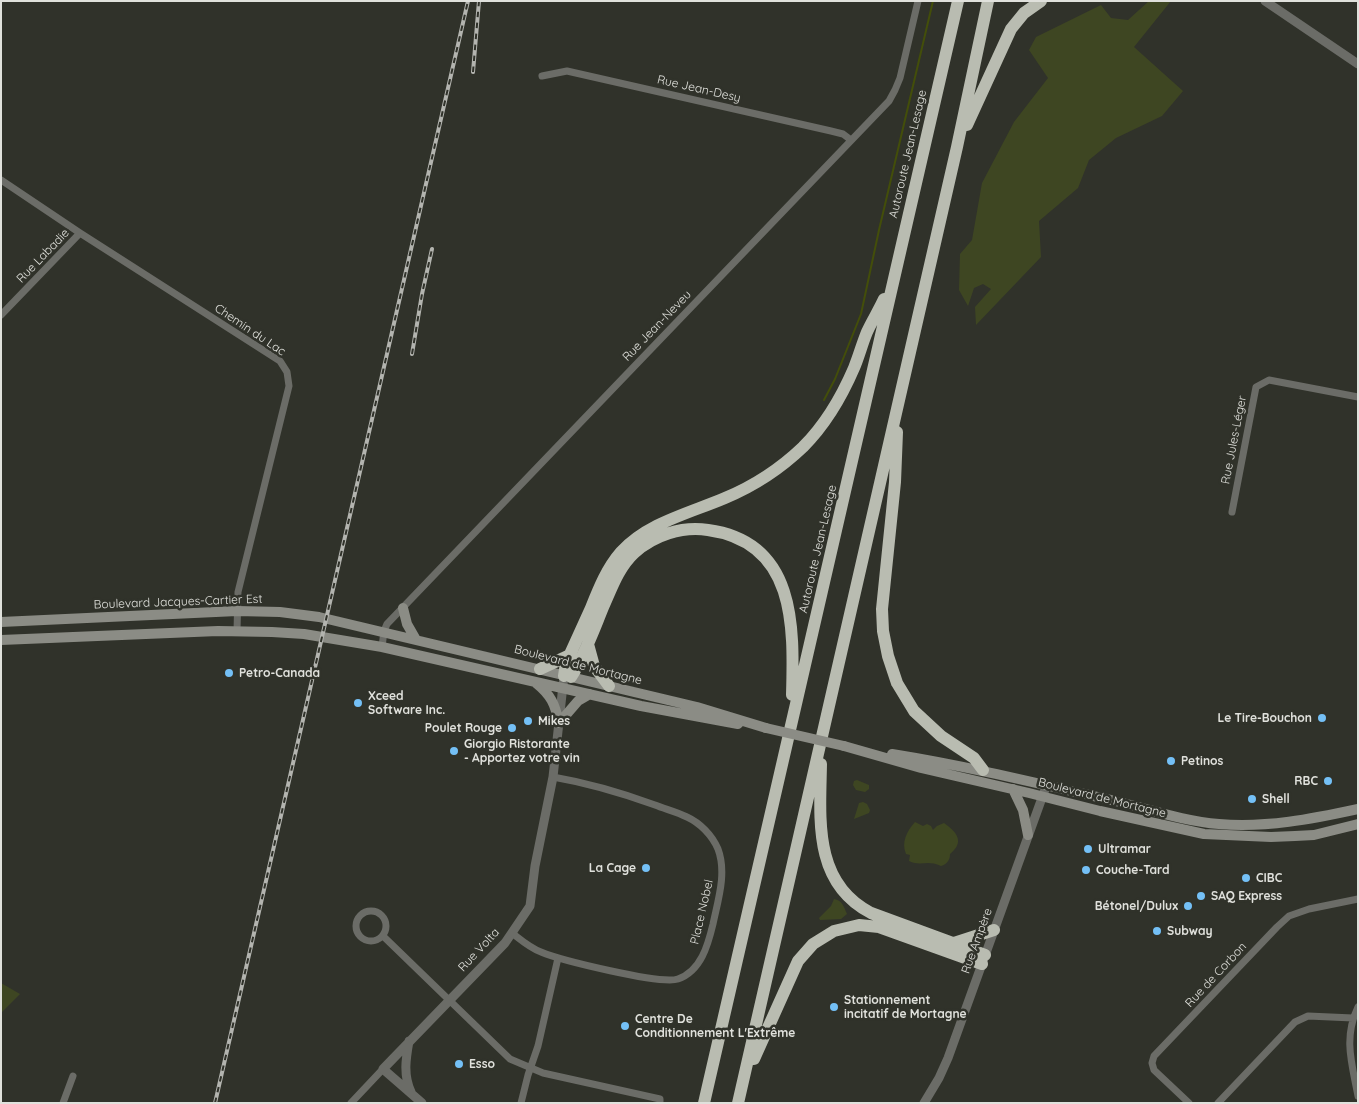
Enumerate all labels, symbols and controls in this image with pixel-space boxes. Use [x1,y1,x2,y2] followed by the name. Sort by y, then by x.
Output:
[656,72,742,106] street label: Rue Jean-Desy
[886,89,930,219] street label: Autoroute Jean-Lesage
[14,226,72,286] street label: Rue Labadie
[620,288,694,364] street label: Rue Jean-Neveu
[212,301,288,359] street label: Chemin du Lac
[1218,394,1250,486] street label: Rue Jules-Léger
[796,484,840,614] street label: Autoroute Jean-Lesage
[93,592,263,612] street label: Boulevard Jacques-Cartier Est
[513,642,643,688] street label: Boulevard de Mortagne
[239,666,320,680] place label: Petro-Canada
[223,667,235,679] marker: Petro-Canada
[368,689,445,717] place label: Xceed Software Inc.
[352,697,364,709] marker: Xceed Software Inc.
[1217,711,1312,725] place label: Le Tire-Bouchon
[1316,712,1328,724] marker: Le Tire-Bouchon
[538,714,570,728] place label: Mikes
[522,715,534,727] marker: Mikes
[425,721,502,735] place label: Poulet Rouge
[506,722,518,734] marker: Poulet Rouge
[464,737,580,765] place label: Giorgio Ristorante - Apportez votre vin
[448,745,460,757] marker: Giorgio Ristorante - Apportez votre vin
[1181,754,1223,768] place label: Petinos
[1165,755,1177,767] marker: Petinos
[1294,774,1318,788] place label: RBC
[1037,775,1167,821] street label: Boulevard de Mortagne
[1322,775,1334,787] marker: RBC
[1262,792,1290,806] place label: Shell
[1246,793,1258,805] marker: Shell
[1098,842,1151,856] place label: Ultramar
[1082,843,1094,855] marker: Ultramar
[589,861,636,875] place label: La Cage
[640,862,652,874] marker: La Cage
[1096,863,1169,877] place label: Couche-Tard
[1080,864,1092,876] marker: Couche-Tard
[1256,871,1282,885] place label: CIBC
[1240,872,1252,884] marker: CIBC
[688,878,716,946] street label: Place Nobel
[1211,889,1282,903] place label: SAQ Express
[1195,890,1207,902] marker: SAQ Express
[1095,899,1178,913] place label: Bétonel/Dulux
[1182,900,1194,912] marker: Bétonel/Dulux
[958,906,996,976] street label: Rue Ampère
[1167,924,1213,938] place label: Subway
[455,925,503,975] street label: Rue Volta
[1151,925,1163,937] marker: Subway
[1182,940,1250,1010] street label: Rue de Corbon
[844,993,967,1021] place label: Stationnement incitatif de Mortagne
[828,1001,840,1013] marker: Stationnement incitatif de Mortagne
[635,1012,795,1040] place label: Centre De Conditionnement L'Extrême
[619,1020,631,1032] marker: Centre De Conditionnement L'Extrême
[469,1057,495,1071] place label: Esso
[453,1058,465,1070] marker: Esso

